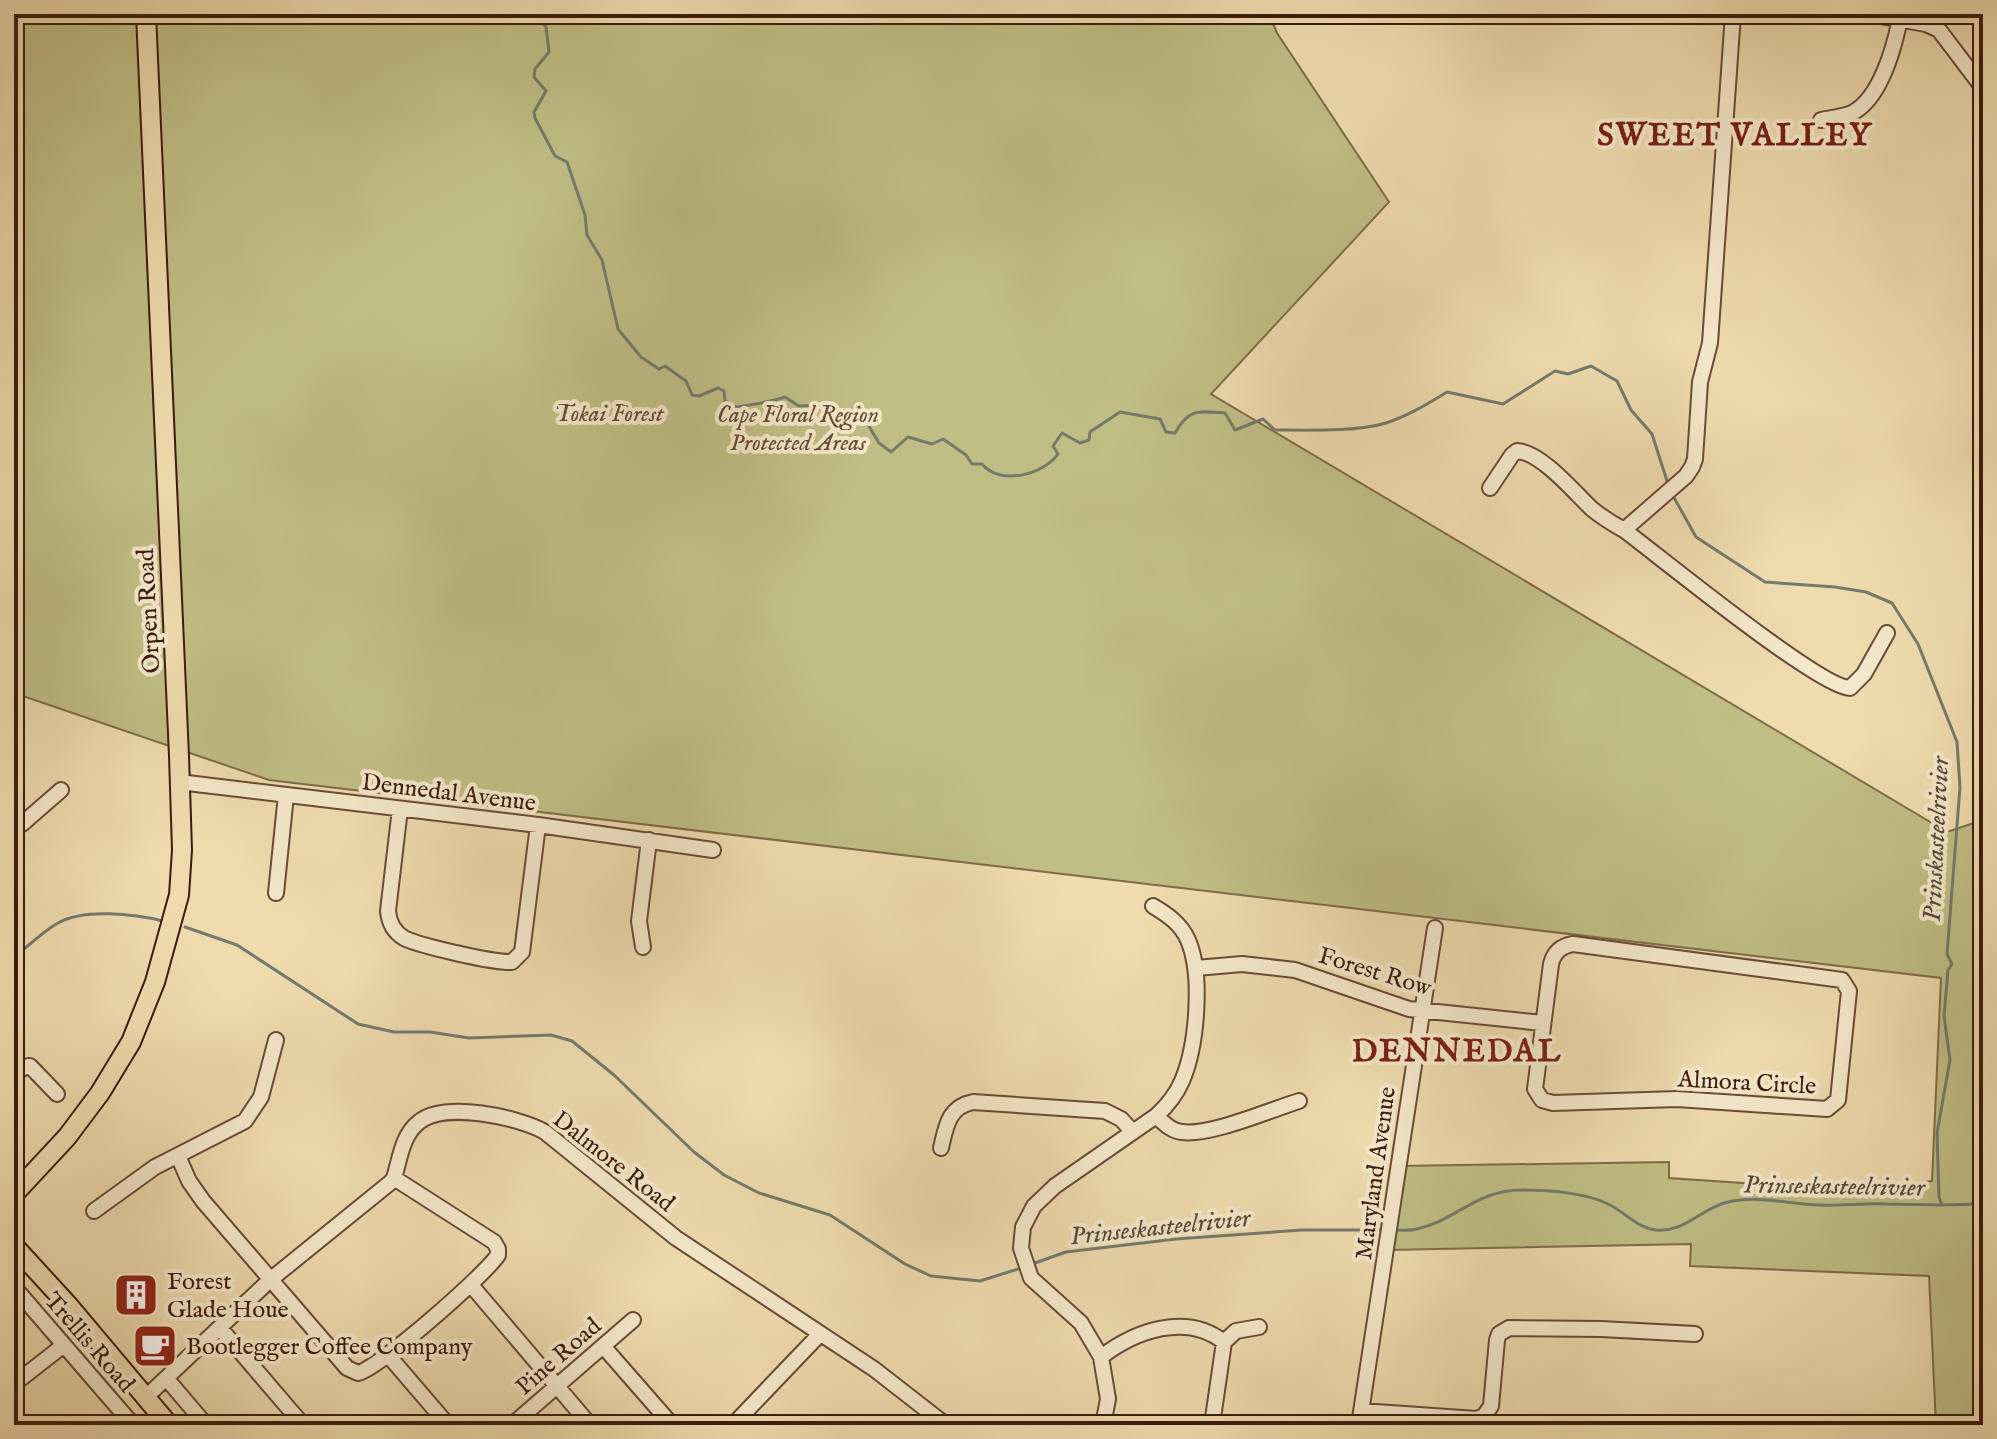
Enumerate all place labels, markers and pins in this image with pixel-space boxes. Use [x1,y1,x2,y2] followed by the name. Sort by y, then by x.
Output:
[167,1267,289,1326] place label: Forest Glade Houe
[112,1271,160,1319] building icon: Forest Glade Houe
[131,1322,179,1370] cafe icon: Bootlegger Coffee Company
[186,1332,473,1363] place label: Bootlegger Coffee Company

